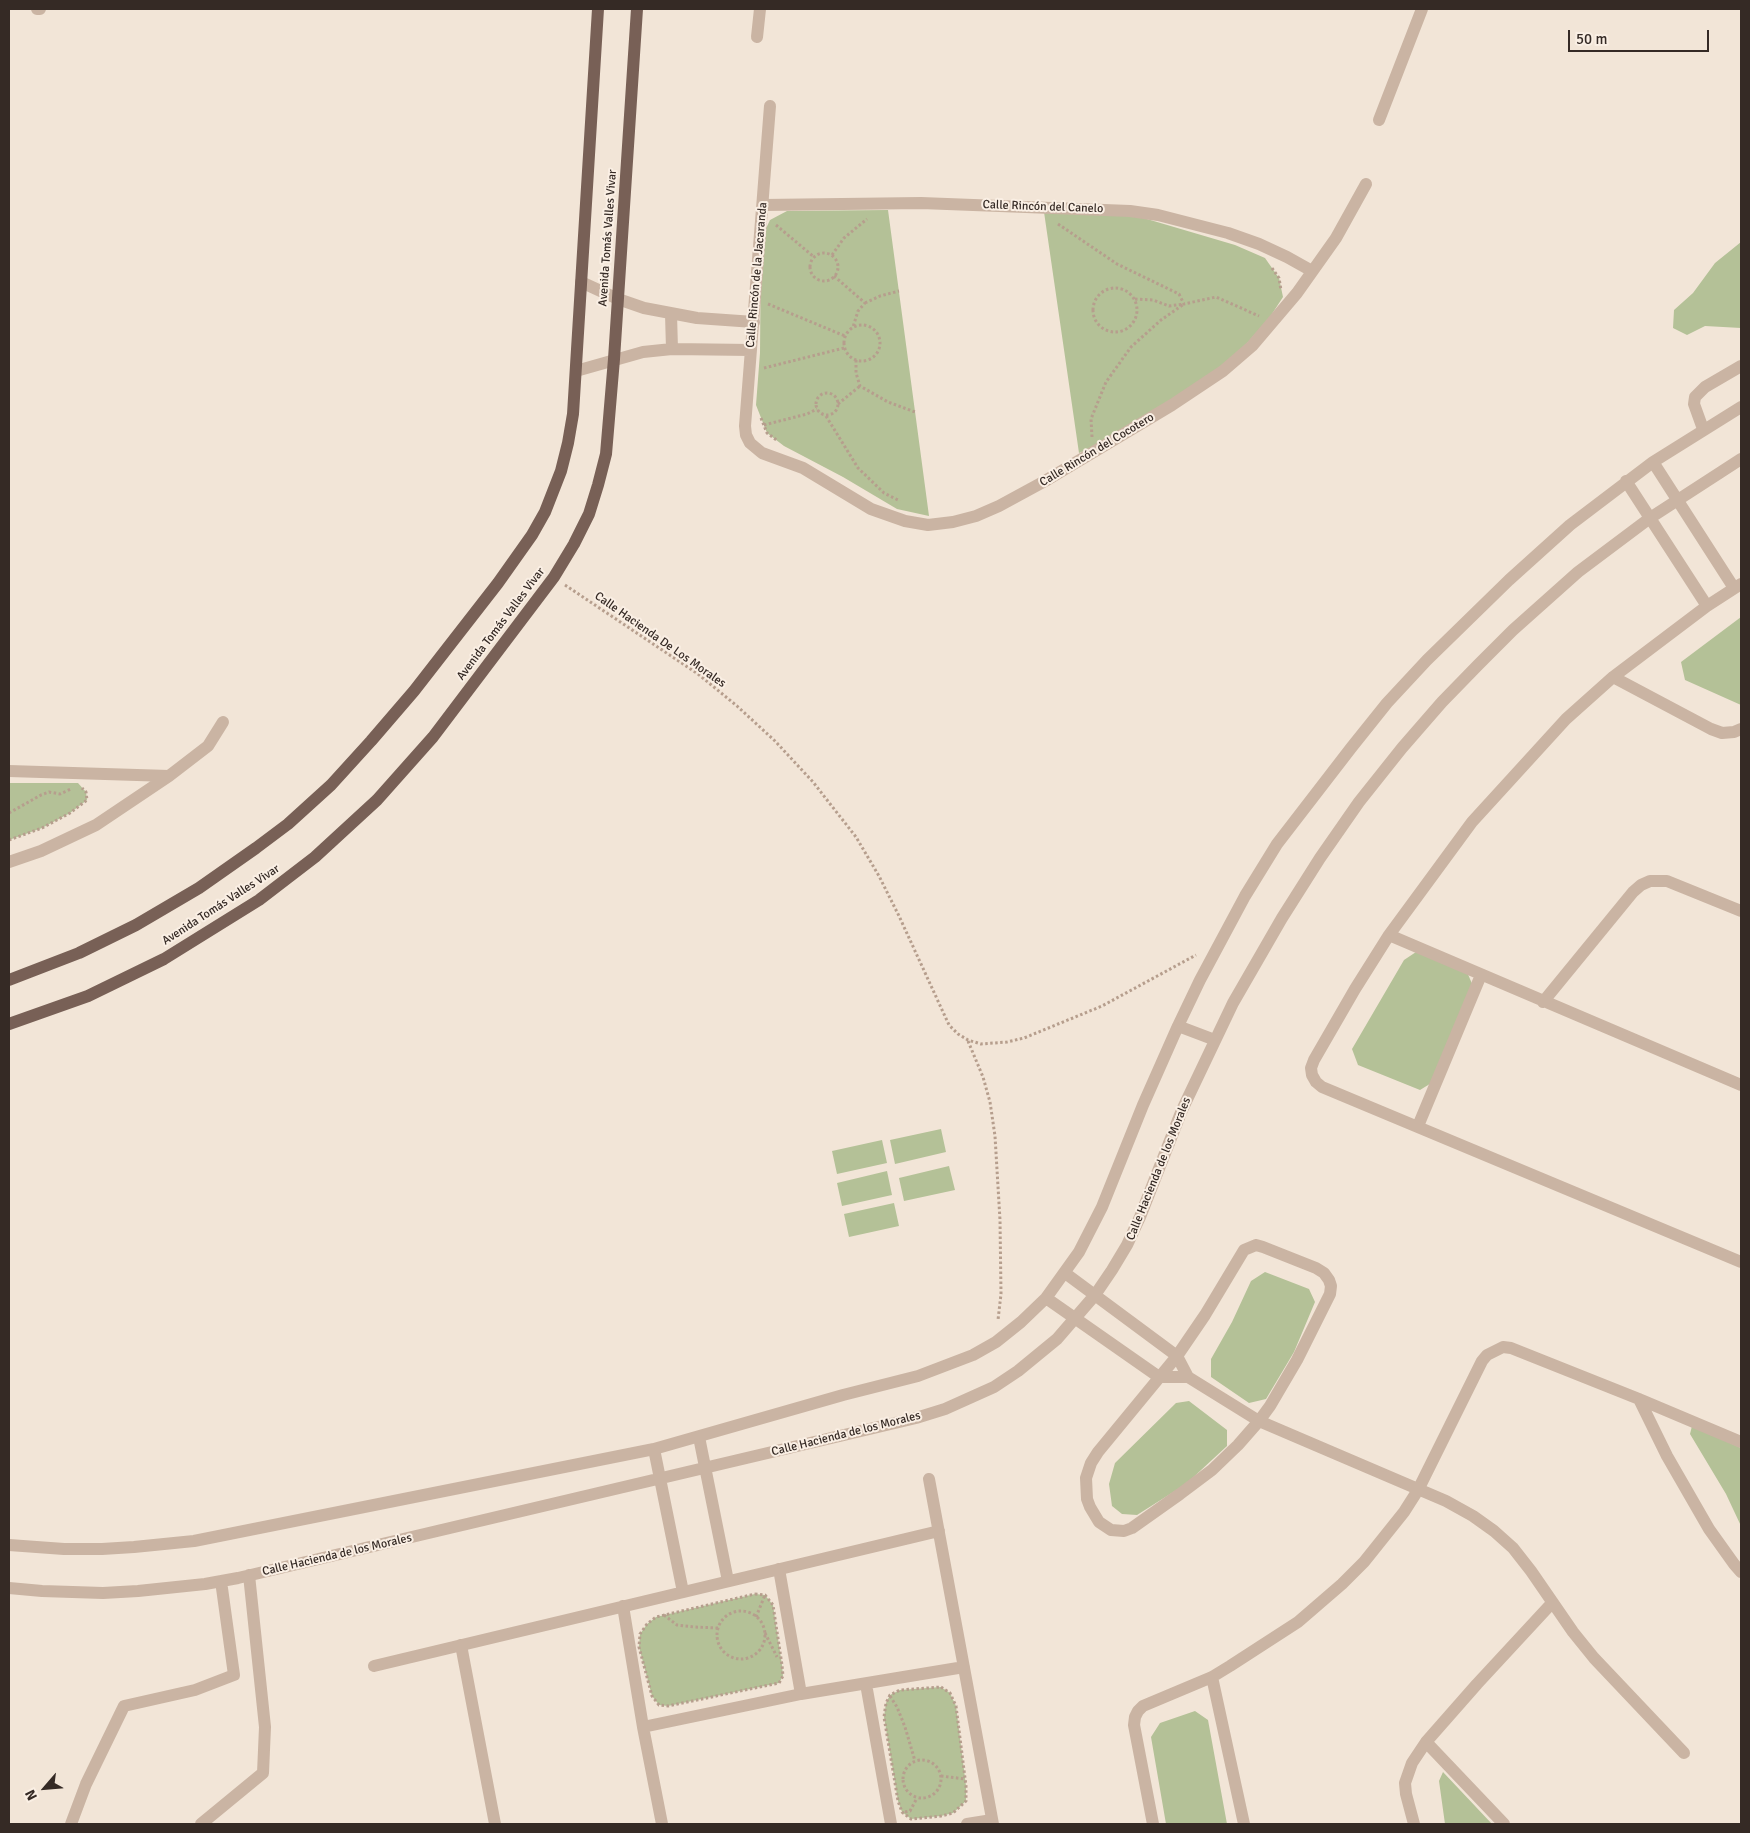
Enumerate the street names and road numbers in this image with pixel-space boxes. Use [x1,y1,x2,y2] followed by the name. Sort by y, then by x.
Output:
[596,169,620,307] street label: Avenida Tomás Valles Vivar
[982,198,1104,216] street label: Calle Rincón del Canelo
[743,202,771,348] street label: Calle Rincón de la Jacaranda
[1037,410,1157,490] street label: Calle Rincón del Cocotero
[454,565,548,683] street label: Avenida Tomás Valles Vivar
[592,589,728,691] street label: Calle Hacienda De Los Morales
[160,862,282,948] street label: Avenida Tomás Valles Vivar
[1124,1095,1194,1243] street label: Calle Hacienda de los Morales
[770,1409,922,1459] street label: Calle Hacienda de los Morales
[261,1531,413,1579] street label: Calle Hacienda de los Morales

